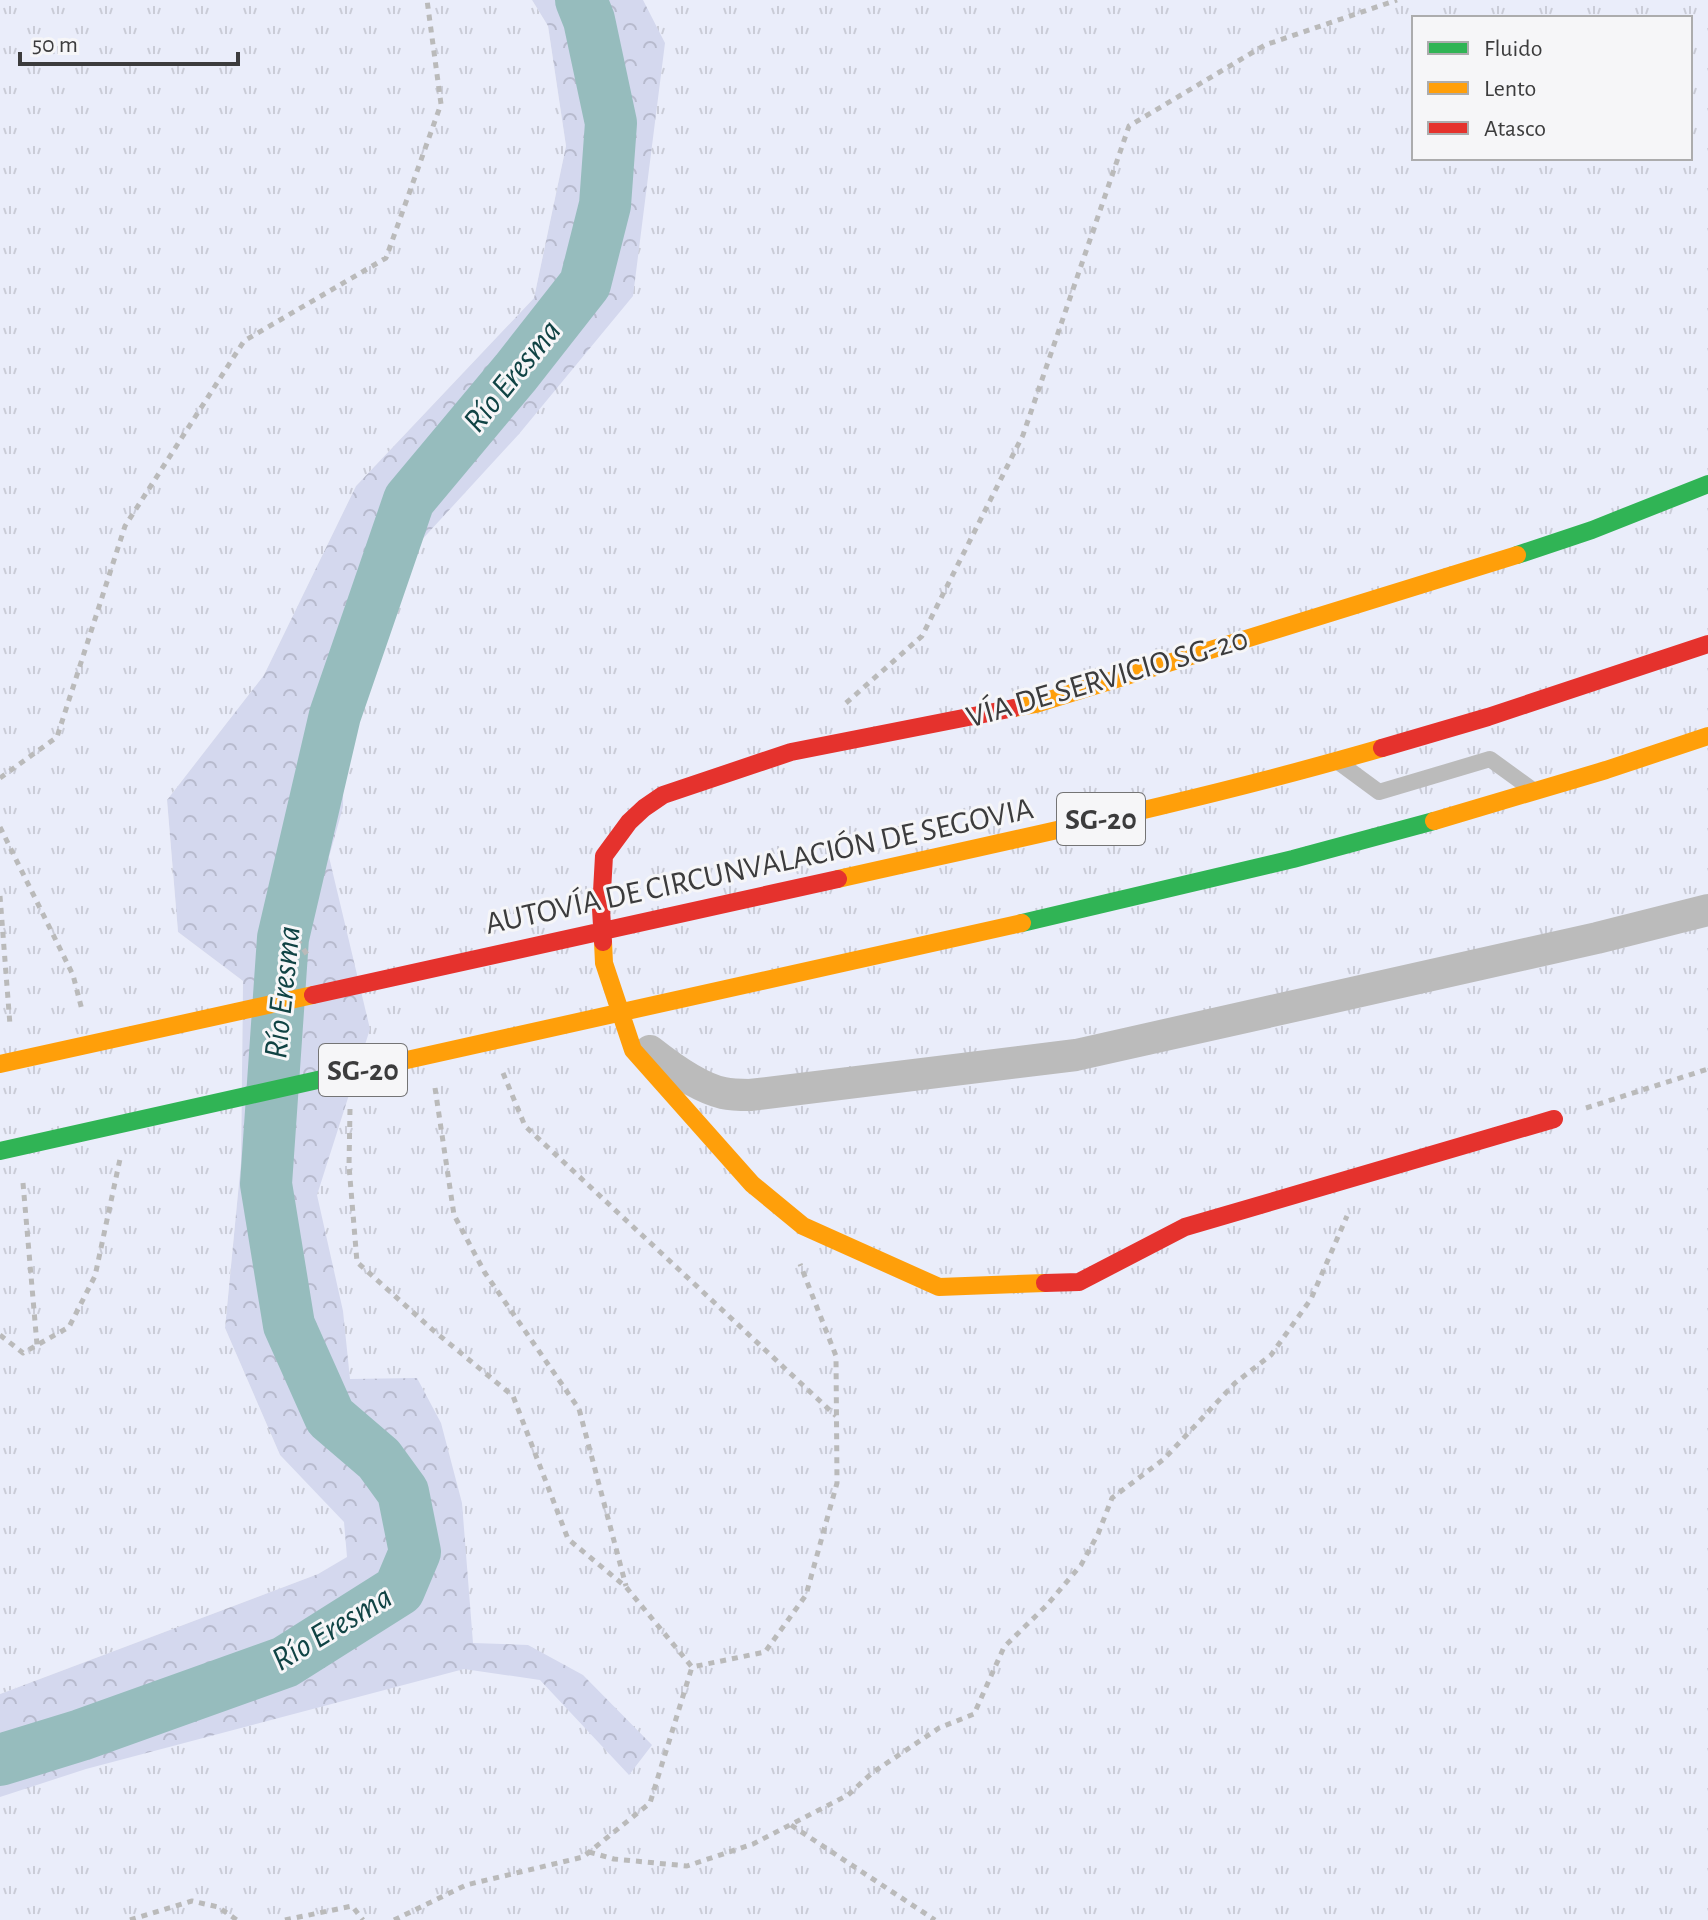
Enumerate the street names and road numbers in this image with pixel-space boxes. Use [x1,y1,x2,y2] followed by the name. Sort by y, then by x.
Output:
[962,620,1252,733] street label: VÍA DE SERVICIO SG-20
[482,789,1036,940] street label: AUTOVÍA DE CIRCUNVALACIÓN DE SEGOVIA
[1057,793,1145,845] road number: SG-20
[319,1044,407,1096] road number: SG-20

